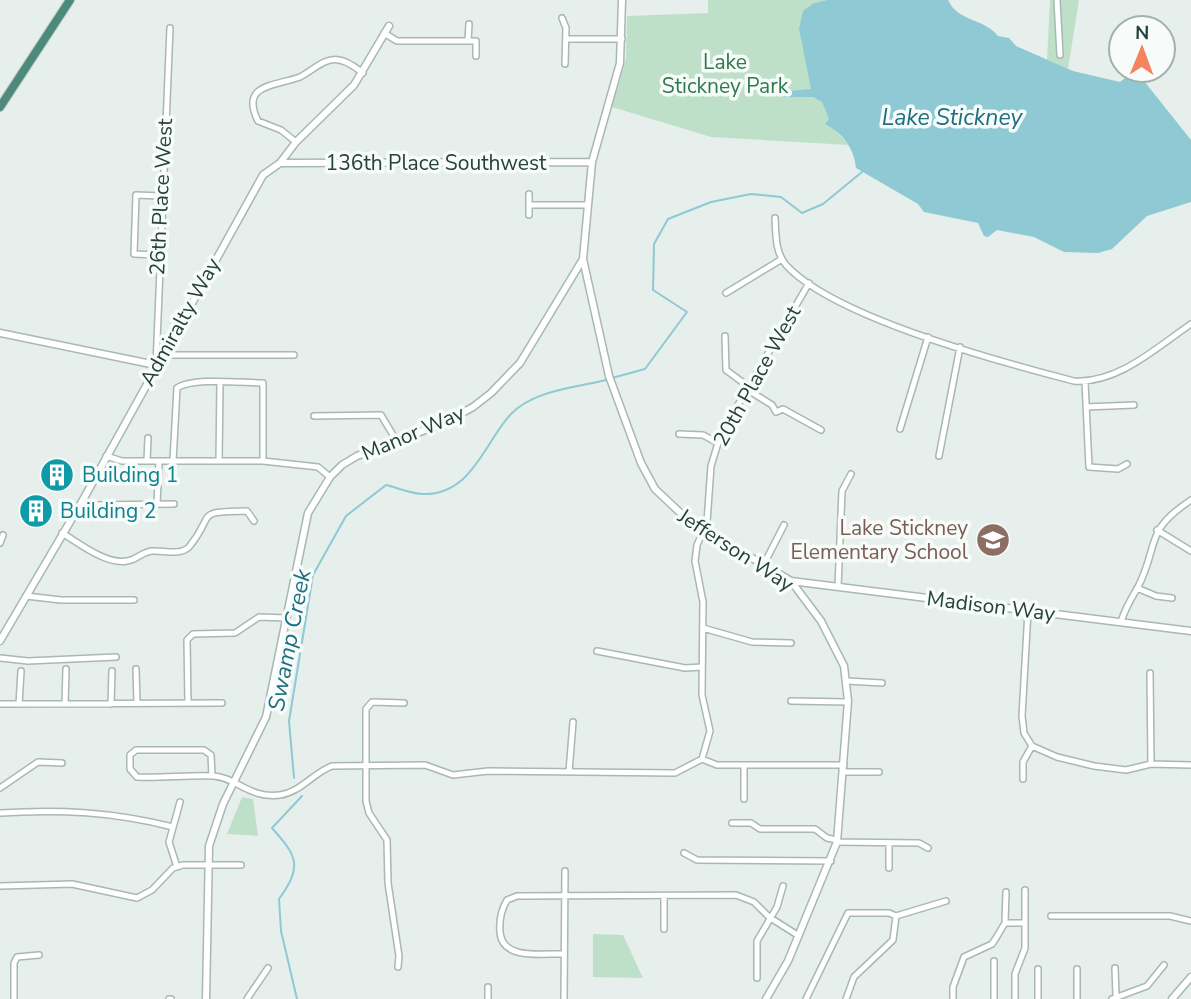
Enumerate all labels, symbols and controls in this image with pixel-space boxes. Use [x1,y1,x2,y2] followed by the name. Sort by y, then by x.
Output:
[1107,14,1177,84] north arrow
[1135,20,1150,46] text: N
[662,48,789,100] park label: Lake Stickney Park
[882,102,1023,133] water label: Lake Stickney
[143,117,179,276] street label: 26th Place West
[326,149,547,177] street label: 136th Place Southwest
[133,253,227,391] street label: Admiralty Way
[707,300,808,451] street label: 20th Place West
[357,399,469,467] street label: Manor Way
[38,456,76,494] building icon: Building 1
[82,461,178,489] place label: Building 1
[17,492,55,530] building icon: Building 2
[60,497,156,525] place label: Building 2
[672,502,799,598] street label: Jefferson Way
[790,514,969,566] place label: Lake Stickney Elementary School
[974,521,1012,559] school or university icon: Lake Stickney Elementary School
[261,566,319,714] water label: Swamp Creek
[925,584,1057,628] street label: Madison Way

